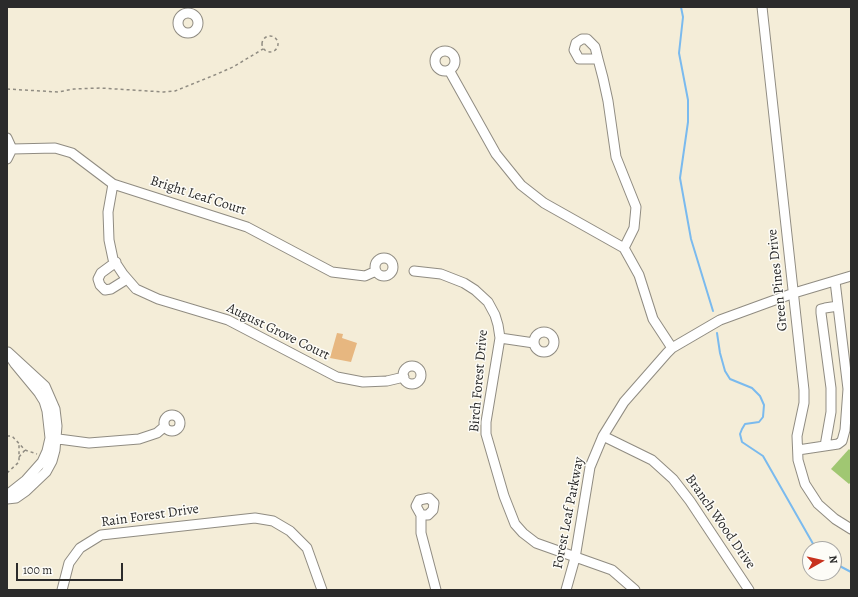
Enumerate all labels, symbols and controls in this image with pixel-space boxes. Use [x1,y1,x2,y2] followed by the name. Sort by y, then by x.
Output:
[148,173,248,219] street label: Bright Leaf Court
[764,228,792,332] street label: Green Pines Drive
[224,300,332,364] street label: August Grove Court
[466,329,492,433] street label: Birch Forest Drive
[550,456,588,570] street label: Forest Leaf Parkway
[681,472,759,572] street label: Branch Wood Drive
[100,501,200,531] street label: Rain Forest Drive
[802,541,842,581] north arrow
[825,554,841,564] text: N
[18,555,125,581] scale bar
[23,562,52,578] text: 100 m

